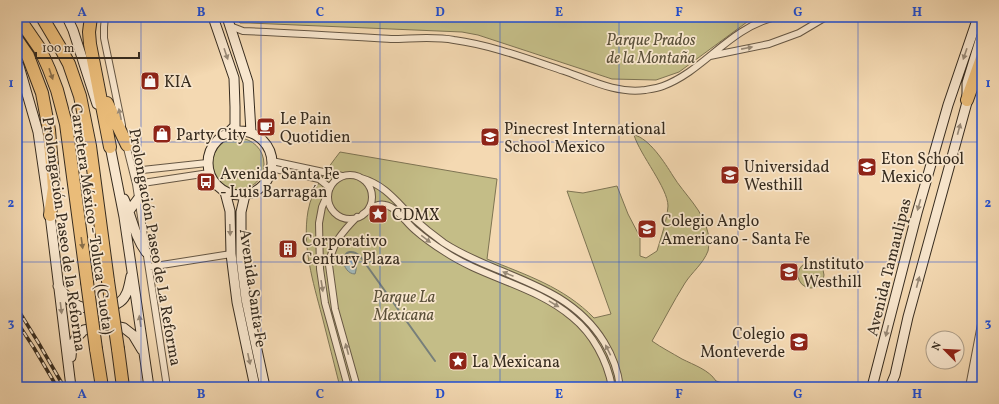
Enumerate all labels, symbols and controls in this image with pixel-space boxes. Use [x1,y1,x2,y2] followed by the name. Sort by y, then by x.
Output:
[77,4,87,22] text: A
[197,4,206,22] text: B
[316,4,324,22] text: C
[435,4,445,22] text: D
[555,4,563,22] text: E
[675,4,683,22] text: F
[793,4,803,22] text: G
[912,4,922,22] text: H
[606,30,696,70] park label: Parque Prados de la Montaña
[36,34,139,60] scale bar
[42,41,75,57] text: 100 m
[741,45,753,51] one-way arrow
[223,48,229,60] one-way arrow
[962,48,968,60] one-way arrow
[49,69,55,81] one-way arrow
[139,70,161,92] shop icon: KIA
[164,72,192,94] place label: KIA
[8,75,14,93] text: 1
[985,75,991,93] text: 1
[64,102,118,336] street label: Carretera México - Toluca (Cuota)
[117,108,123,120] one-way arrow
[280,109,351,149] place label: Le Pain Quotidien
[36,116,90,353] street label: Prolongación Paseo de la Reforma
[255,116,277,138] cafe icon: Le Pain Quotidien
[504,119,666,159] place label: Pinecrest International School Mexico
[151,123,173,145] shop icon: Party City
[956,123,962,135] one-way arrow
[176,125,247,147] place label: Party City
[479,126,501,148] school or university icon: Pinecrest International School Mexico
[122,127,186,368] street label: Prolongación Paseo de La Reforma
[881,149,964,189] place label: Eton School Mexico
[856,156,878,178] school or university icon: Eton School Mexico
[744,157,829,197] place label: Universidad Westhill
[220,164,340,204] place label: Avenida Santa Fe - Luis Barragán
[719,164,741,186] school or university icon: Universidad Westhill
[195,171,217,193] bus stop icon: Avenida Santa Fe - Luis Barragán
[8,195,15,213] text: 2
[985,195,992,213] text: 2
[862,196,918,339] street label: Avenida Tamaulipas
[916,199,922,211] one-way arrow
[367,203,389,225] place icon: CDMX
[392,205,440,227] place label: CDMX
[661,211,810,251] place label: Colegio Anglo Americano - Santa Fe
[636,218,658,240] school or university icon: Colegio Anglo Americano - Santa Fe
[227,224,233,237] one-way arrow
[233,228,271,349] street label: Avenida Santa Fe
[302,231,400,271] place label: Corporativo Century Plaza
[420,234,431,243] one-way arrow
[79,237,85,249] one-way arrow
[277,238,299,260] building icon: Corporativo Century Plaza
[803,254,864,294] place label: Instituto Westhill
[778,261,800,283] school or university icon: Instituto Westhill
[501,270,513,276] one-way arrow
[915,276,921,288] one-way arrow
[319,280,325,292] one-way arrow
[373,287,436,327] park label: Parque La Mexicana
[548,300,560,307] one-way arrow
[57,302,64,314] one-way arrow
[8,315,15,333] text: 3
[137,315,143,327] one-way arrow
[985,315,992,333] text: 3
[700,324,785,364] place label: Colegio Monteverde
[884,325,890,337] one-way arrow
[925,330,965,370] north arrow
[788,331,810,353] school or university icon: Colegio Monteverde
[929,340,946,353] text: N
[343,343,349,356] one-way arrow
[605,344,612,356] one-way arrow
[447,350,469,372] place icon: La Mexicana
[472,352,560,374] place label: La Mexicana
[246,353,252,365] one-way arrow
[77,386,87,404] text: A
[197,386,206,404] text: B
[316,386,324,404] text: C
[435,386,445,404] text: D
[555,386,563,404] text: E
[675,386,683,404] text: F
[793,386,803,404] text: G
[912,386,922,404] text: H

